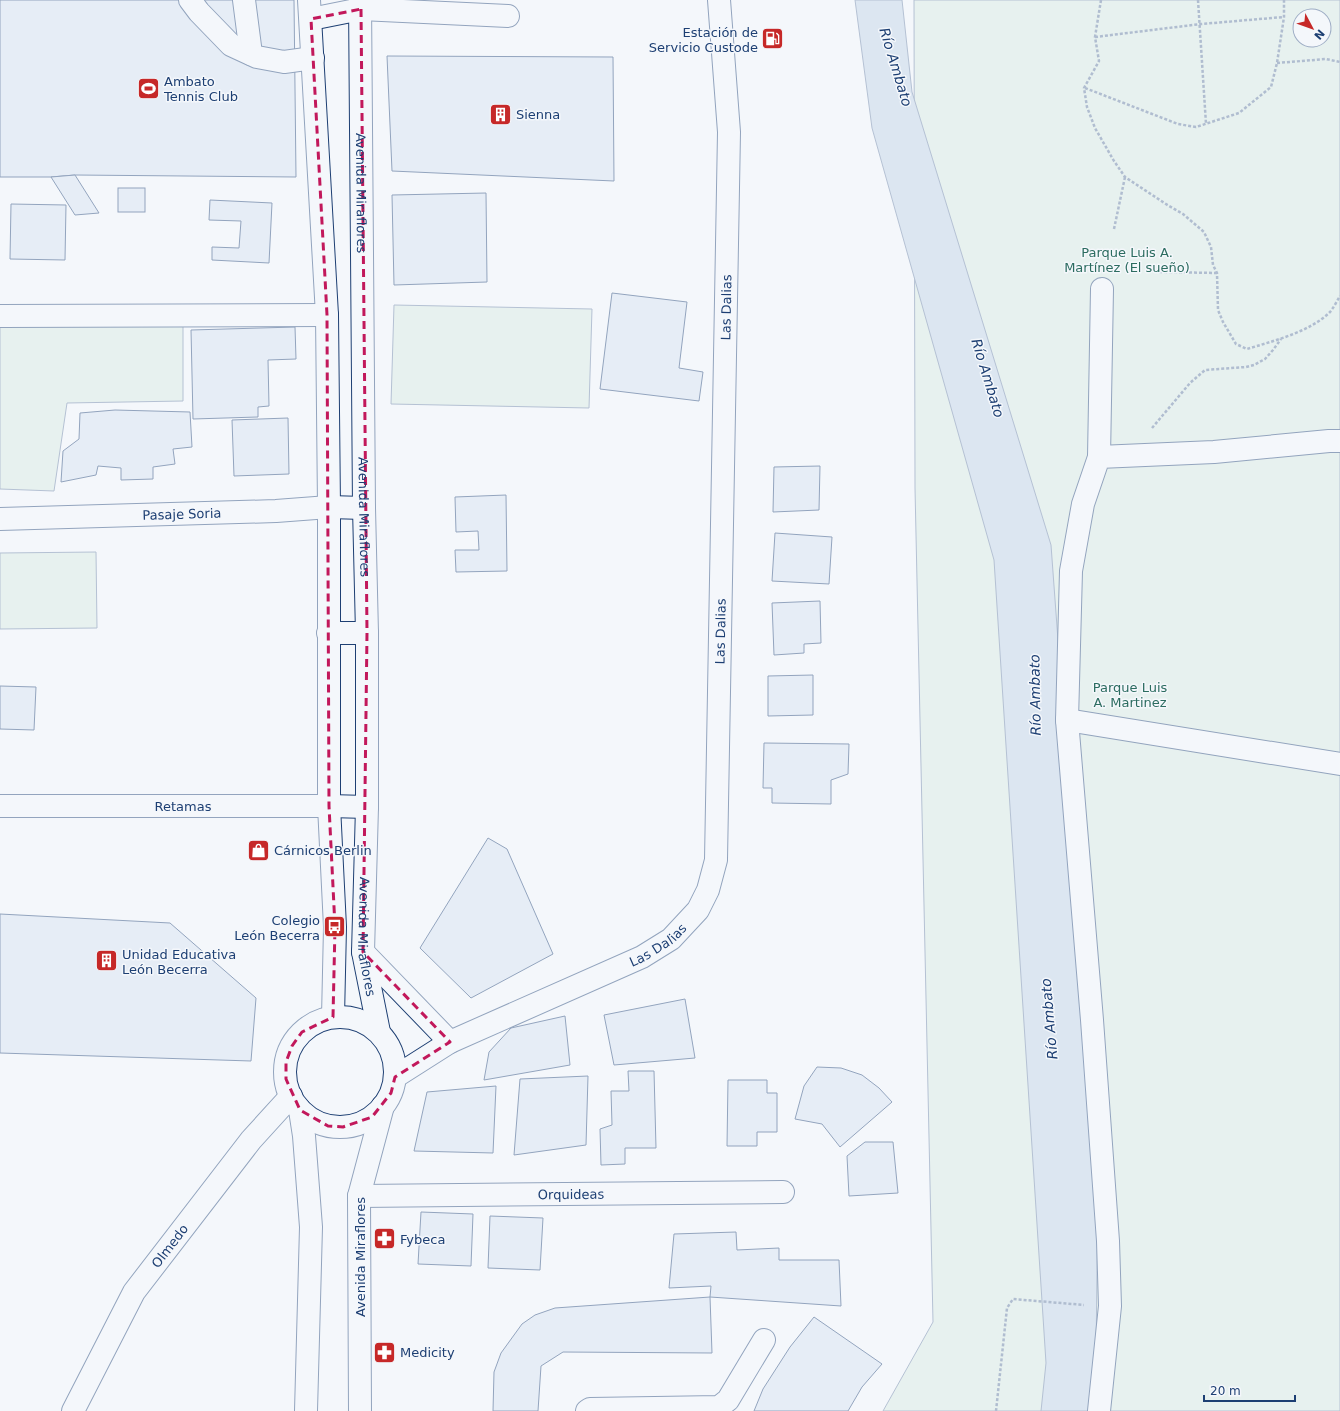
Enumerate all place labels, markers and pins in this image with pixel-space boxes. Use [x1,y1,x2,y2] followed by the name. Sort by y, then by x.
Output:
[649,25,758,55] place label: Estación de Servicio Custode
[760,26,786,52] fuel station icon: Estación de Servicio Custode
[163,74,238,104] place label: Ambato Tennis Club
[135,75,161,101] sports icon: Ambato Tennis Club
[488,101,514,127] building icon: Sienna
[516,107,560,122] place label: Sienna
[246,837,272,863] shop icon: Cárnicos Berlin
[274,843,372,858] place label: Cárnicos Berlin
[234,913,320,943] place label: Colegio León Becerra
[322,914,348,940] bus stop icon: Colegio León Becerra
[122,947,236,977] place label: Unidad Educativa León Becerra
[93,948,119,974] building icon: Unidad Educativa León Becerra
[371,1226,397,1252] pharmacy icon: Fybeca
[400,1232,445,1247] place label: Fybeca
[371,1339,397,1365] pharmacy icon: Medicity
[400,1345,455,1360] place label: Medicity

